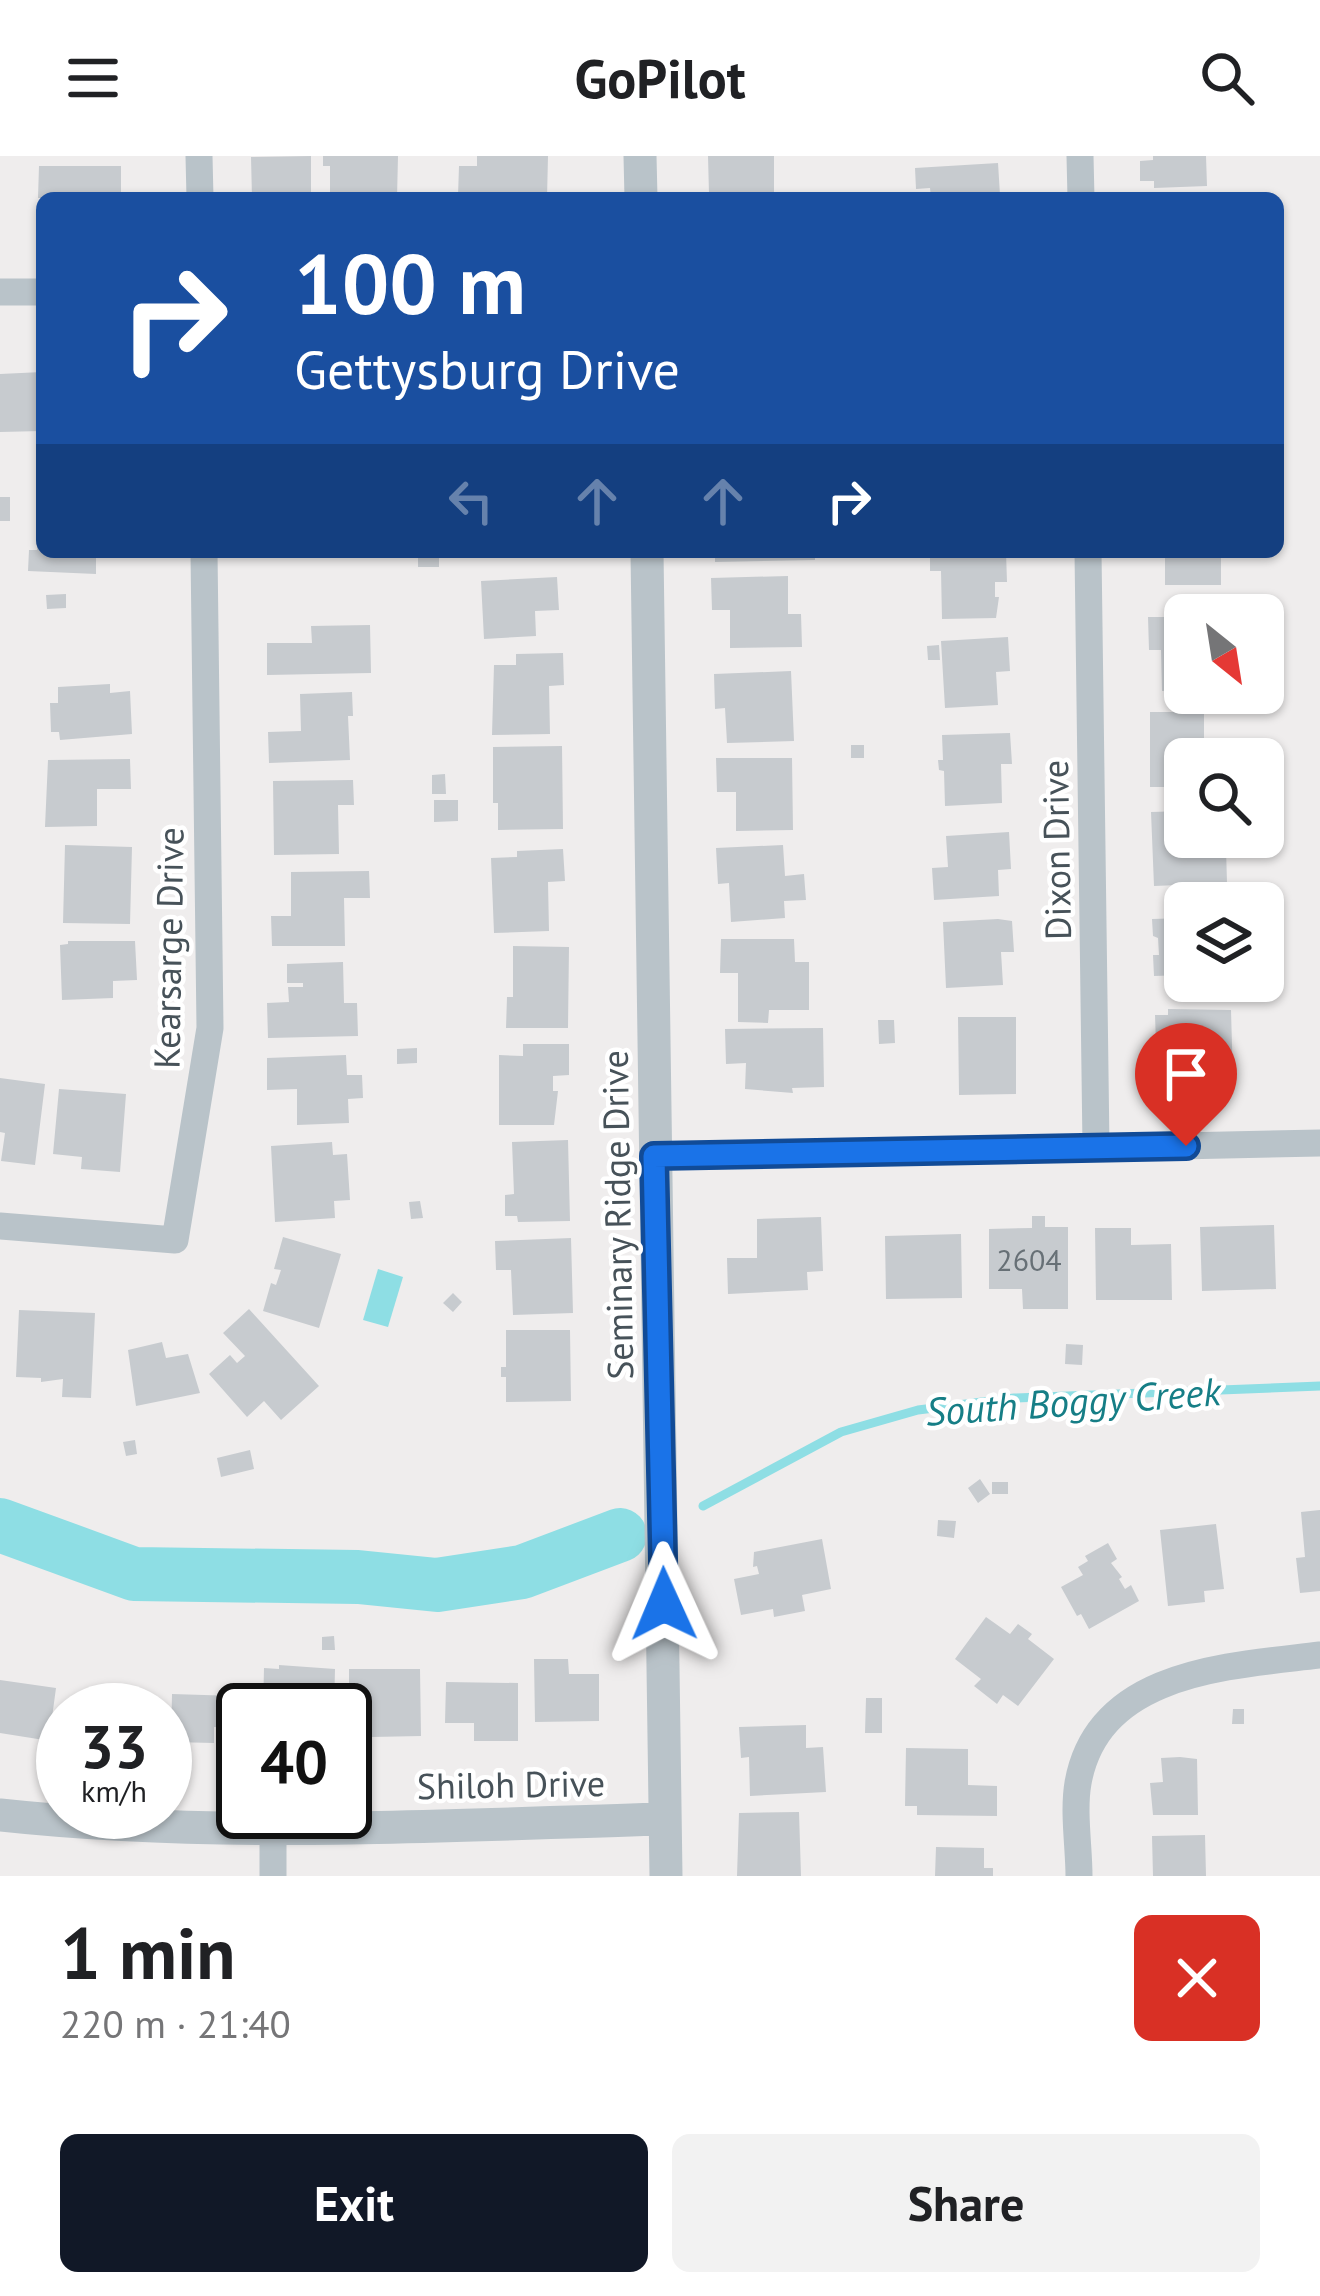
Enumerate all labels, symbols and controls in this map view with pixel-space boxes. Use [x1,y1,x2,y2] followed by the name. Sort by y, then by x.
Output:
[574,43,746,113] text: GoPilot
[60,45,126,111] icon: menu
[1194,45,1260,111] icon: search
[294,228,526,337] text: 100 m
[96,240,252,396] icon: right
[294,334,680,404] text: Gettysburg Drive
[438,468,504,534] icon: left
[564,468,630,534] icon: ahead
[690,468,756,534] icon: ahead
[816,468,882,534] icon: right
[1164,594,1284,714] north arrow
[1164,594,1284,1002] map controls
[1164,738,1284,858] button: search
[1031,760,1081,940] street label: Dixon Drive
[142,827,194,1069] street label: Kearsarge Drive
[1164,882,1284,1002] button: layers
[1135,1023,1237,1146] pin
[1153,1041,1219,1107] icon: arrive
[591,1050,643,1380] street label: Seminary Ridge Drive
[996,1240,1062,1279] house number: 2604
[924,1365,1224,1437] water label: South Boggy Creek
[601,1541,727,1667] position arrow
[216,1683,372,1839] speed limit sign: 40
[80,1707,148,1785] text: 33
[416,1759,606,1809] street label: Shiloh Drive
[81,1771,147,1810] text: km/h
[60,1906,236,1999] text: 1 min
[1134,1915,1260,2041] button: close
[60,1998,291,2049] text: 220 m · 21:40
[60,2134,648,2272] button: Exit
[672,2134,1260,2272] button: Share

